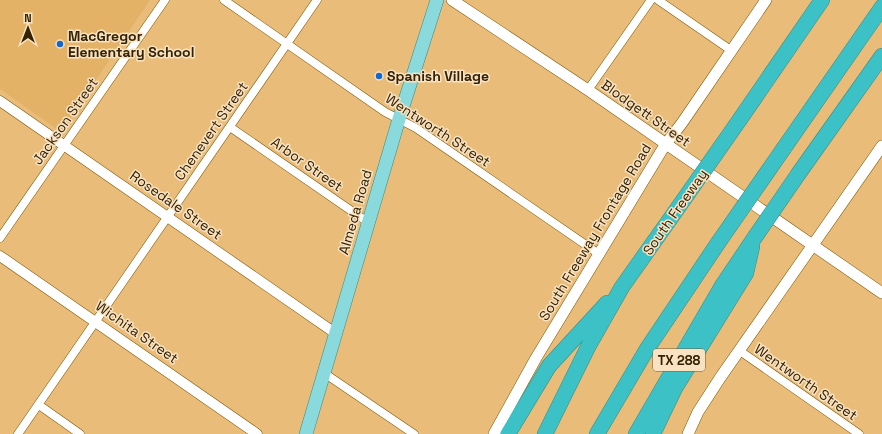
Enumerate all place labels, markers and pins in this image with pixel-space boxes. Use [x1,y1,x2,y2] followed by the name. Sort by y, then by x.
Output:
[68,27,194,61] place label: MacGregor Elementary School
[55,39,65,49] marker: MacGregor Elementary School
[387,67,489,85] place label: Spanish Village
[374,71,384,81] marker: Spanish Village

